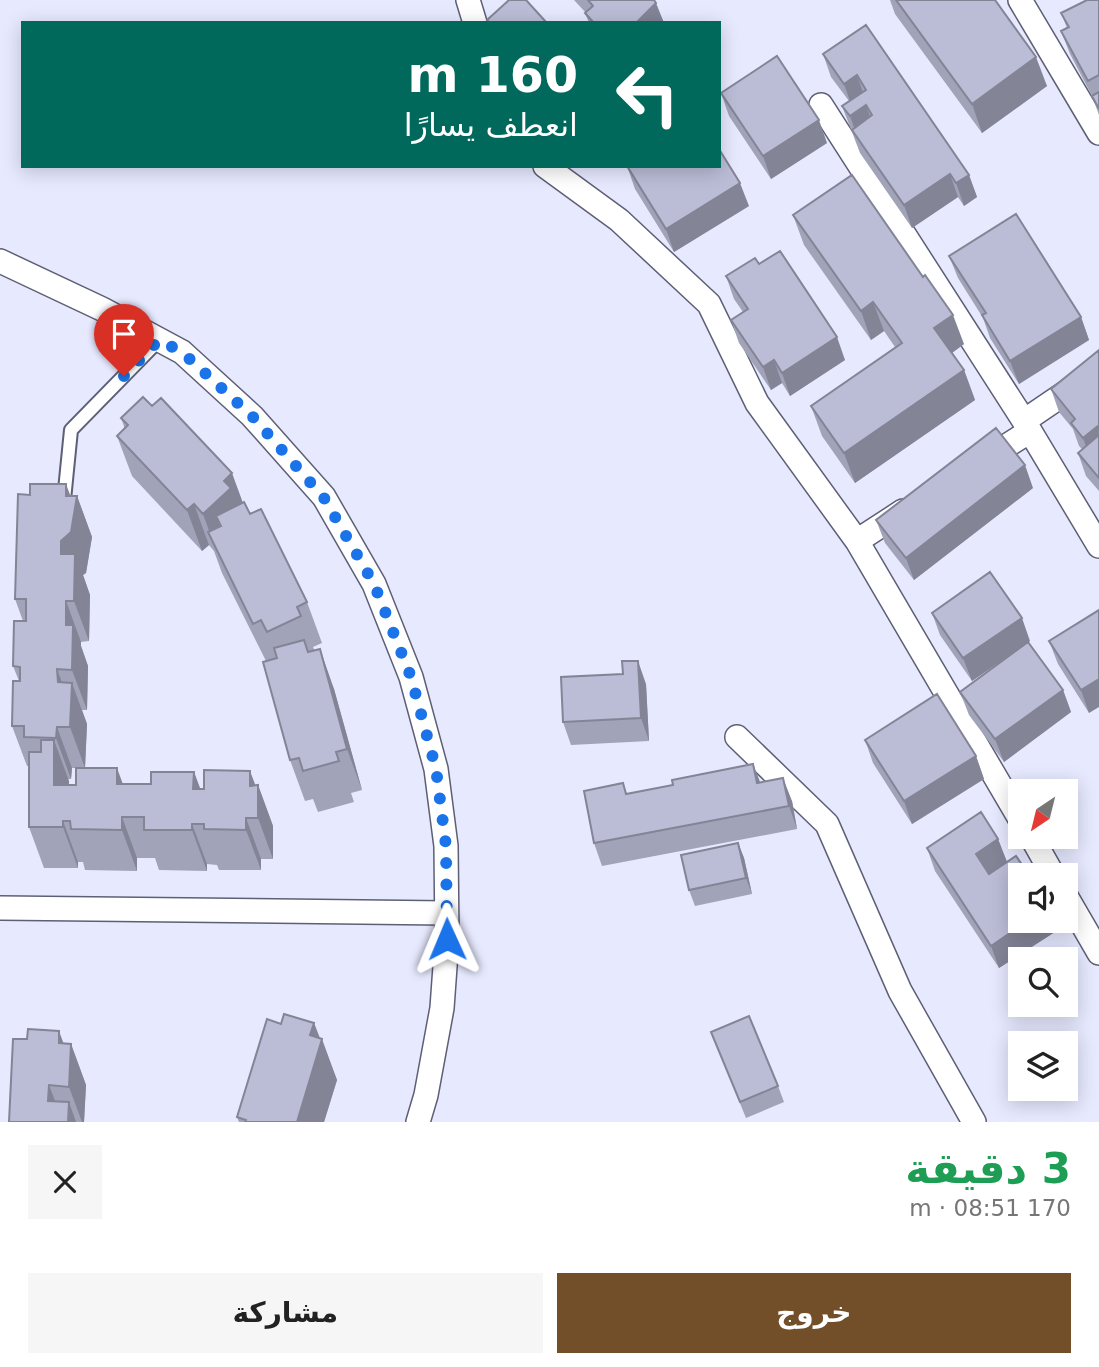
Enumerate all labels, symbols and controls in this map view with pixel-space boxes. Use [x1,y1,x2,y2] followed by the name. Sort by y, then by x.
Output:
[408,47,578,104] text: 160 m
[602,49,693,140] icon: left
[404,106,578,144] text: انعطف يسارًا
[94,304,154,376] pin
[105,315,143,353] icon: arrive
[1008,779,1078,849] north arrow
[1008,779,1078,1101] map controls
[1008,863,1078,933] button: sound
[410,902,484,976] position arrow
[1008,947,1078,1017] button: search
[1008,1031,1078,1101] button: layers
[905,1144,1071,1193] text: 3 دقيقة
[28,1145,102,1219] button: close
[909,1195,1071,1221] text: 170 m · 08:51
[28,1273,543,1353] button: مشاركة
[557,1273,1071,1353] button: خروج

